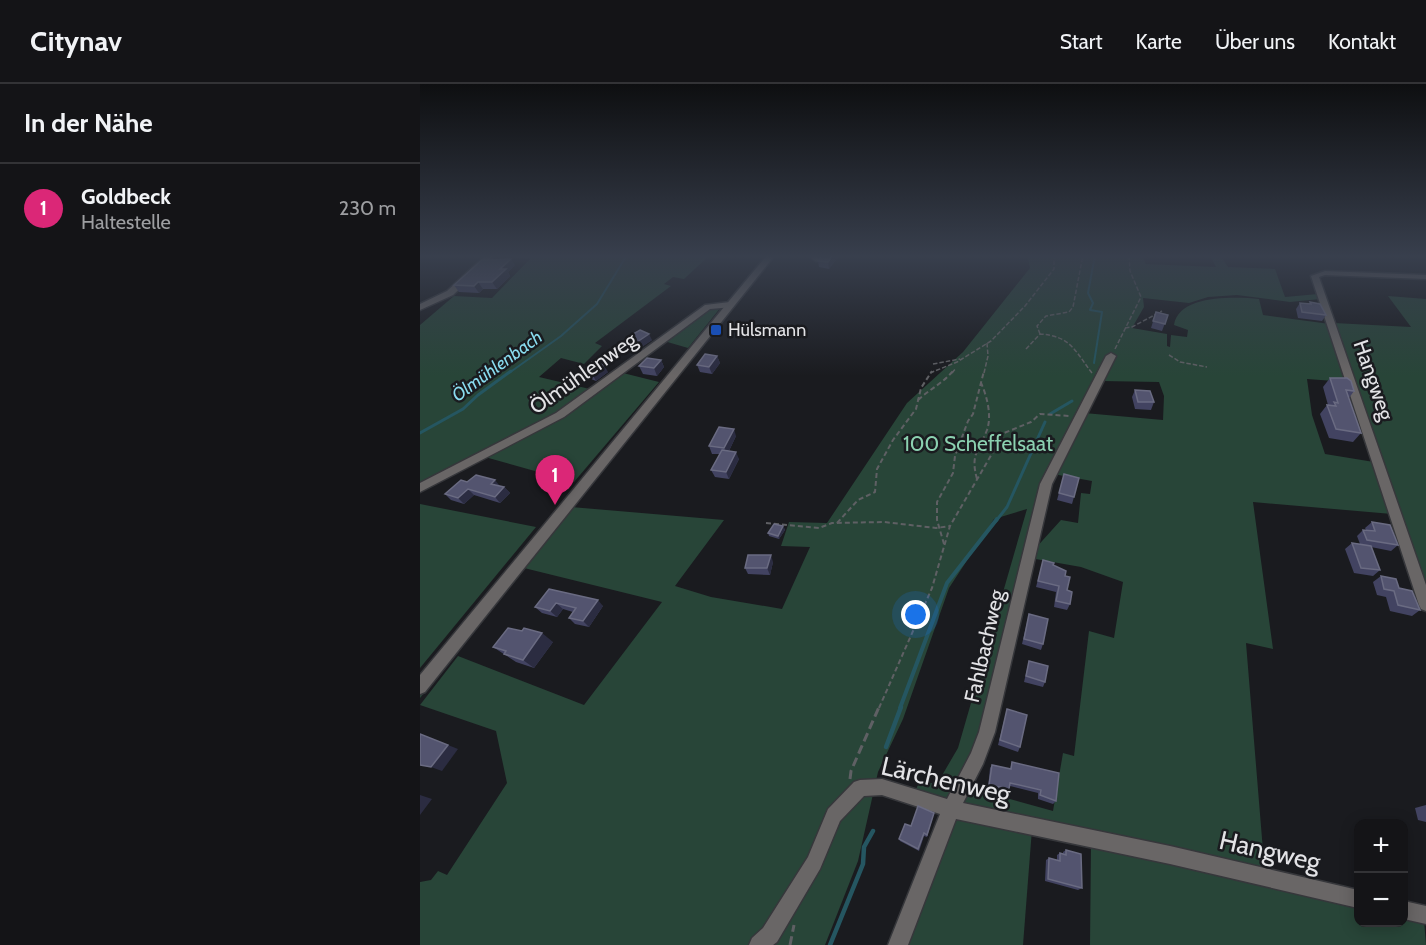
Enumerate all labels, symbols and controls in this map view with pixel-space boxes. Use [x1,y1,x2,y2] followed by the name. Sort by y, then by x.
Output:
[30,24,122,58] text: Citynav
[1060,29,1103,54] text: Start
[1136,29,1182,54] text: Karte
[1215,29,1295,54] text: Über uns
[1328,29,1396,54] text: Kontakt
[24,107,153,139] text: In der Nähe
[81,183,171,210] text: Goldbeck
[40,196,47,220] text: 1
[339,196,396,220] text: 230 m
[81,210,171,234] text: Haltestelle
[728,319,806,341] place label: Hülsmann
[709,323,723,337] marker: Hülsmann
[447,326,547,406] water label: Ölmühlenbach
[525,327,642,419] street label: Ölmühlenweg
[1349,337,1400,424] street label: Hangweg
[903,431,1053,456] park label: 100 Scheffelsaat
[536,456,574,505] pin: 1
[959,587,1009,705] street label: Fahlbachweg
[901,600,930,629] your location
[878,750,1015,811] street label: Lärchenweg
[1354,819,1408,927] map controls
[1354,819,1408,873] button: +
[1216,824,1325,878] street label: Hangweg
[1354,873,1408,927] button: −

